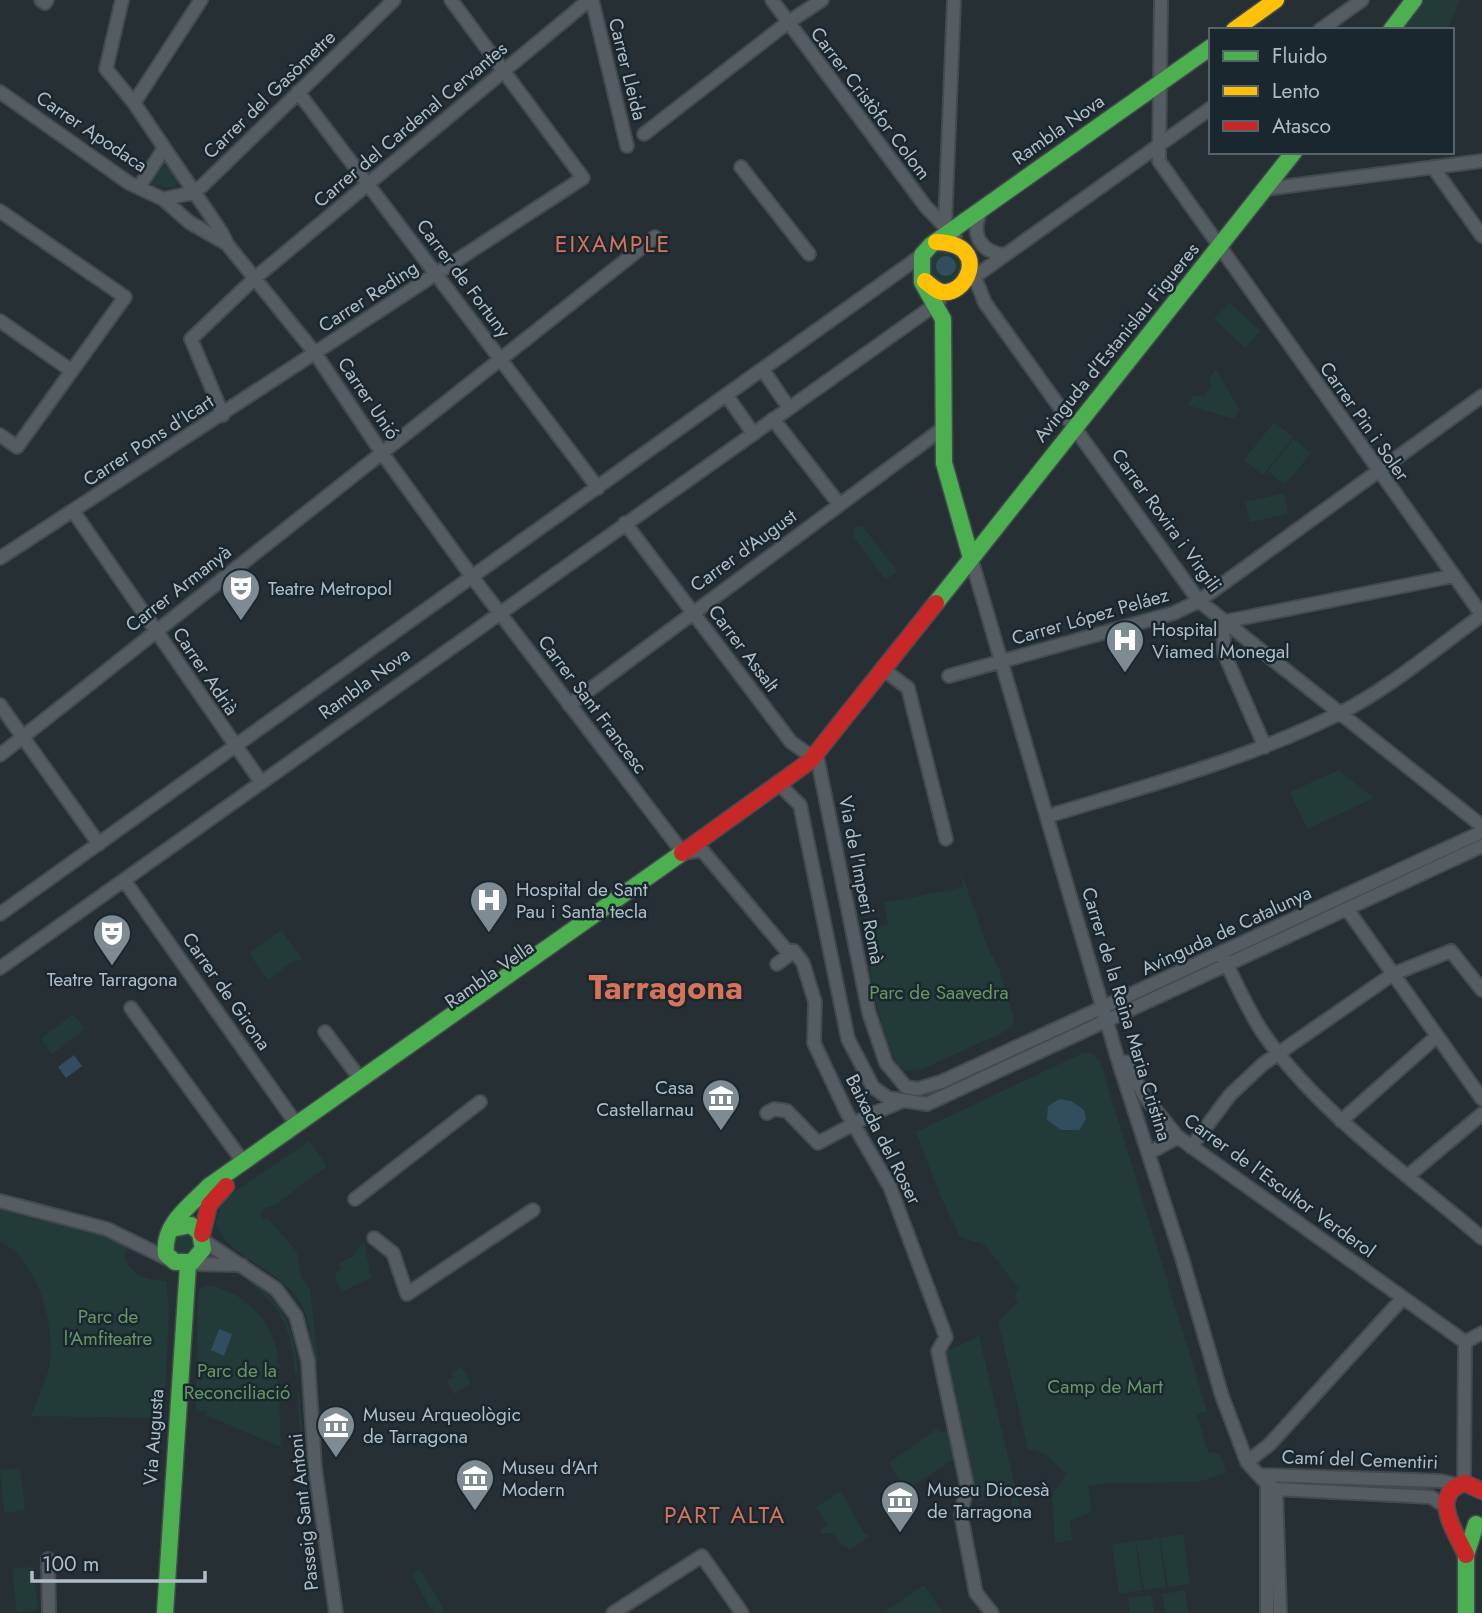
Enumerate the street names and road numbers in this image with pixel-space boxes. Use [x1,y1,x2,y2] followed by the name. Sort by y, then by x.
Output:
[602,15,653,123] street label: Carrer Lleida
[804,21,937,185] street label: Carrer Cristòfor Colom
[197,24,342,165] street label: Carrer del Gasòmetre
[308,35,513,214] street label: Carrer del Cardenal Cervantes
[31,84,153,179] street label: Carrer Apodaca
[1007,88,1110,171] street label: Rambla Nova
[410,214,517,344] street label: Carrer de Fortuny
[1027,236,1206,448] street label: Avinguda d'Estanislau Figueres
[313,254,423,339] street label: Carrer Reding
[331,352,406,445] street label: Carrer Unió
[1313,356,1416,487] street label: Carrer Pin i Soler
[78,388,219,493] street label: Carrer Pons d'Icart
[1105,443,1228,598] street label: Carrer Rovira i Virgili
[685,502,802,598] street label: Carrer d'August
[120,539,237,638] street label: Carrer Armanyà
[1009,581,1172,652] street label: Carrer López Peláez
[702,599,786,698] street label: Carrer Assalt
[166,622,245,721] street label: Carrer Adrià
[532,629,654,779] street label: Carrer Sant Francesc
[313,641,415,726] street label: Rambla Nova
[832,794,891,966] street label: Via de l'Imperi Romà
[1137,879,1316,982] street label: Avinguda de Catalunya
[1075,884,1178,1144] street label: Carrer de la Reina Maria Cristina
[176,927,277,1056] street label: Carrer de Girona
[439,934,539,1015] street label: Rambla Vella
[839,1069,928,1210] street label: Baixada del Roser
[1178,1107,1381,1264] street label: Carrer de l'Escultor Verderol
[137,1388,170,1486] street label: Via Augusta
[282,1432,325,1592] street label: Passeig Sant Antoni
[1281,1443,1439,1476] street label: Camí del Cementiri

